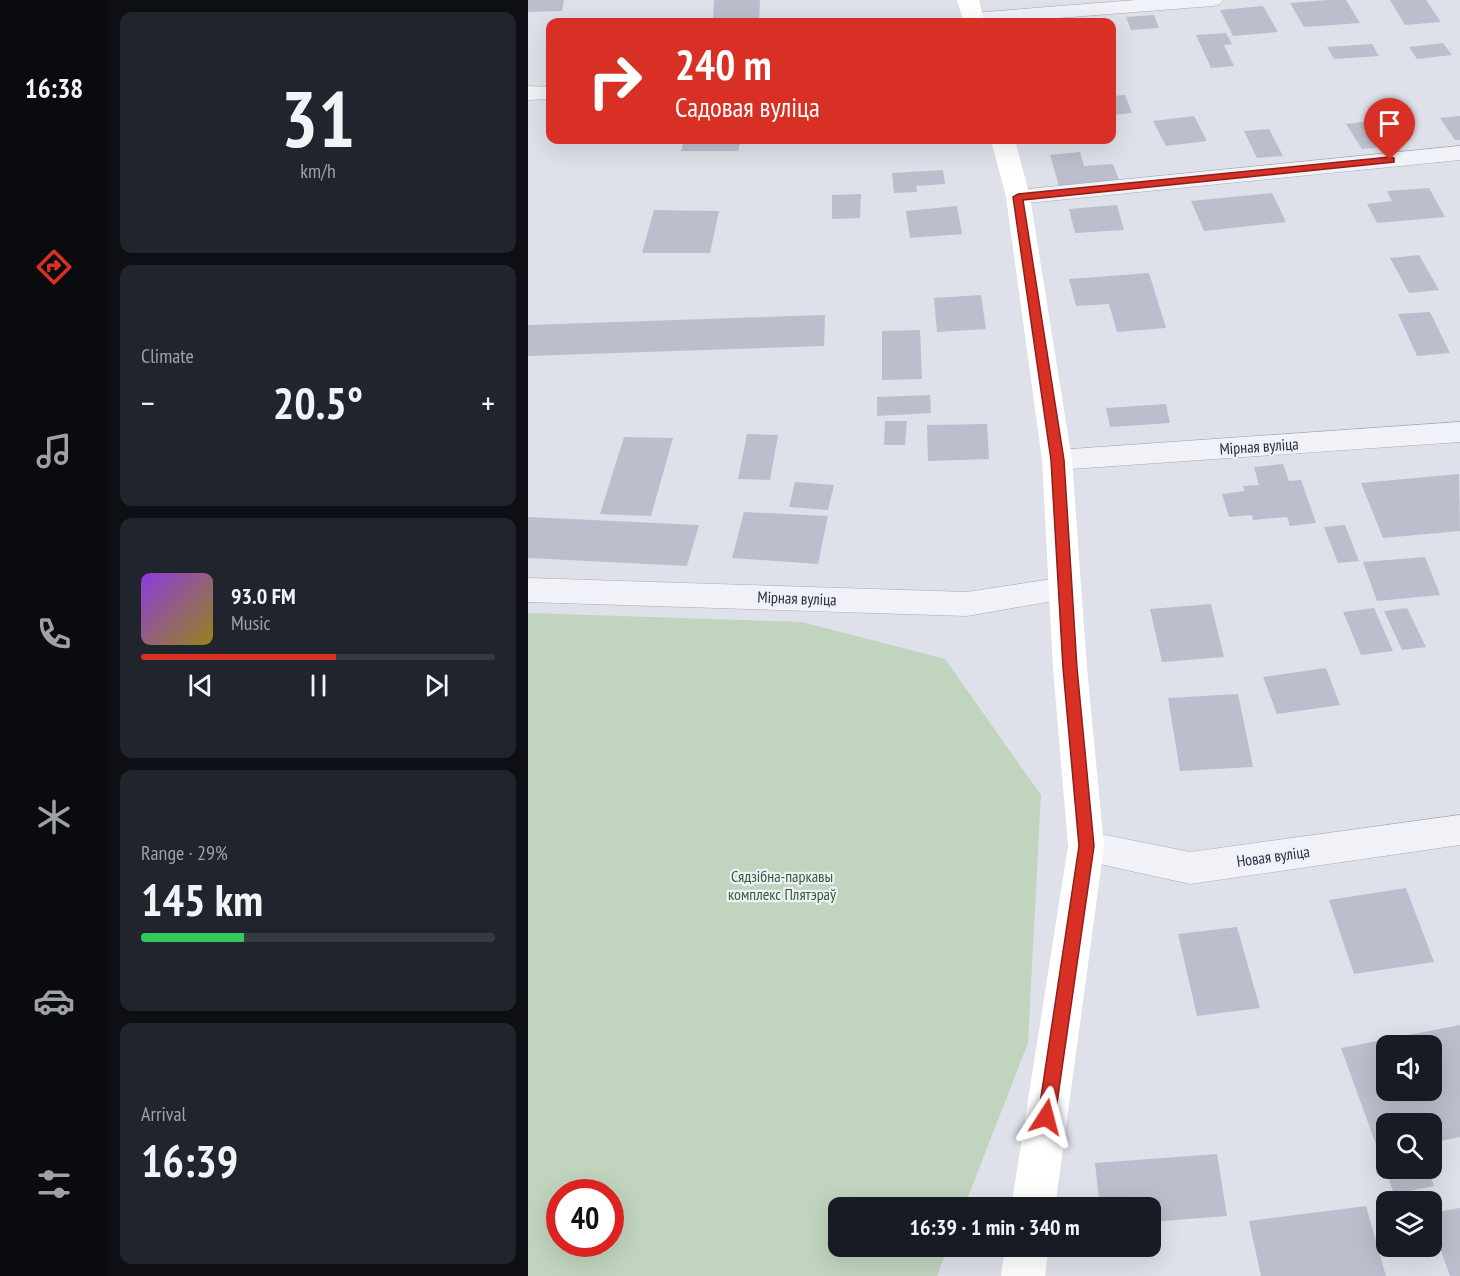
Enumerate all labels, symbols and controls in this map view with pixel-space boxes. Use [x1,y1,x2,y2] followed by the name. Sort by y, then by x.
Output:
[675,37,772,92] text: 240 m
[576,42,654,120] icon: right
[281,68,355,169] text: 31
[25,71,83,105] text: 16:38
[675,90,820,124] text: Садовая вуліца
[1364,98,1415,160] pin
[1373,107,1406,140] icon: arrive
[300,158,336,184] text: km/h
[33,246,75,288] icon: directions
[141,343,194,369] text: Climate
[273,373,363,431] text: 20.5°
[141,381,155,424] text: −
[481,381,495,424] text: +
[33,430,75,472] icon: music
[1219,433,1299,459] street label: Мірная вуліца
[231,582,296,610] text: 93.0 FM
[757,587,837,609] street label: Мірная вуліца
[231,610,271,636] text: Music
[33,613,75,655] icon: phone
[184,669,217,702] icon: previous
[302,669,335,702] icon: pause
[420,669,453,702] icon: next
[33,796,75,838] icon: climate
[141,840,228,866] text: Range · 29%
[1235,841,1311,871] street label: Новая вуліца
[728,866,836,904] park label: Сядзібна-паркавы комплекс Плятэраў
[141,870,263,928] text: 145 km
[33,980,75,1022] icon: car
[1376,1035,1442,1257] map controls
[1376,1035,1442,1101] button: sound
[1014,1085,1078,1149] position arrow
[141,1101,186,1127] text: Arrival
[1376,1113,1442,1179] button: search
[141,1131,238,1189] text: 16:39
[33,1163,75,1205] icon: filters
[546,1179,624,1257] speed limit sign: 40
[1376,1191,1442,1257] button: layers
[909,1213,1080,1241] text: 16:39 · 1 min · 340 m

